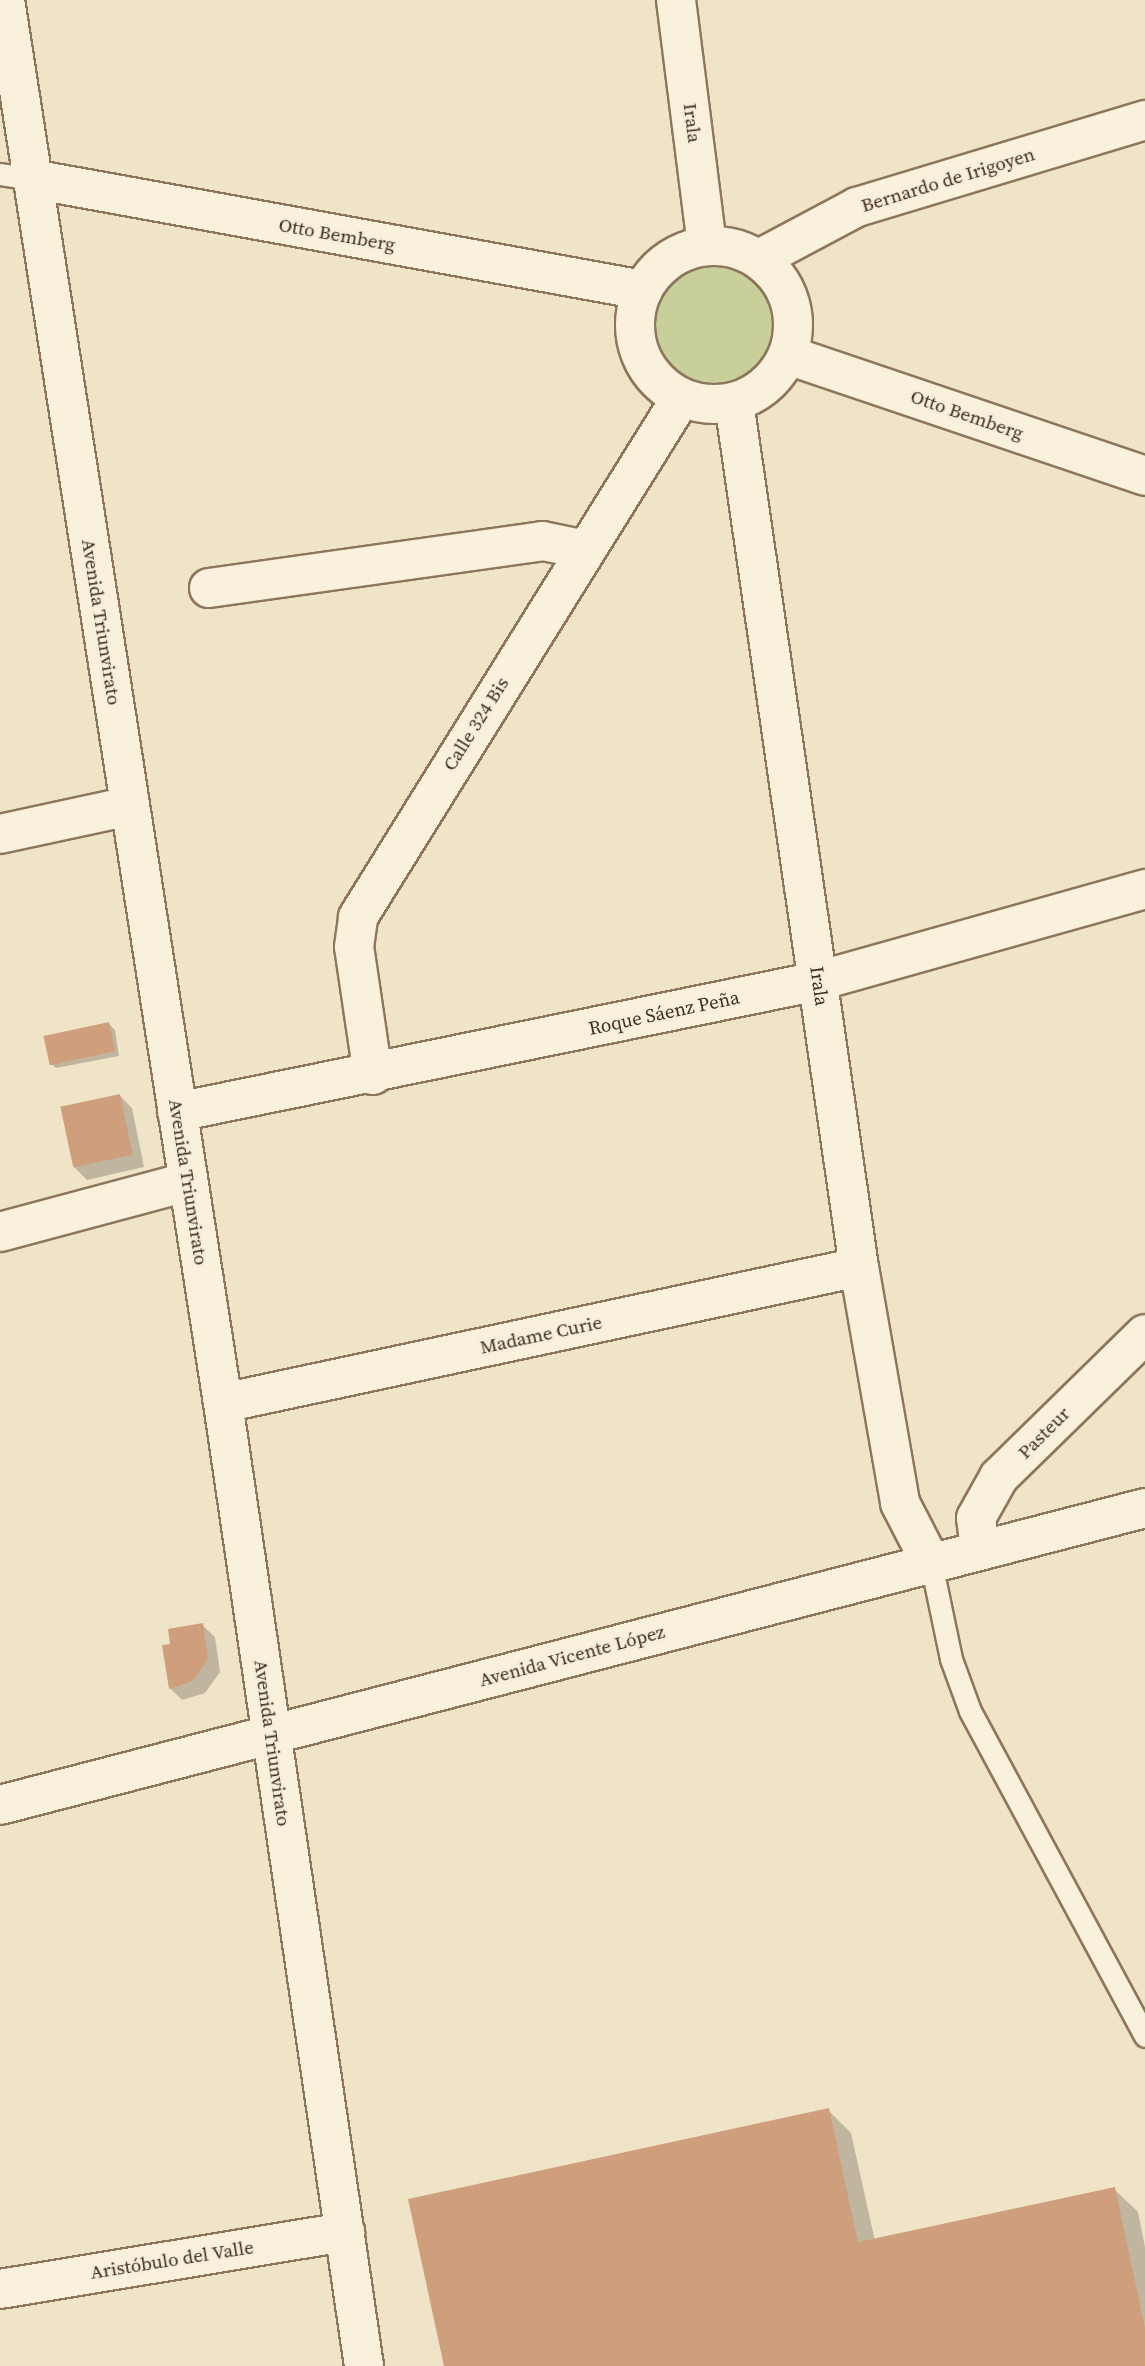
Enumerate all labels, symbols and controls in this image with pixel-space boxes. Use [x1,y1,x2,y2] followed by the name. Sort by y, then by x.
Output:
[678,102,706,144] street label: Irala
[858,143,1038,217] street label: Bernardo de Irigoyen
[277,214,397,256] street label: Otto Bemberg
[908,385,1026,445] street label: Otto Bemberg
[77,537,125,707] street label: Avenida Triunvirato
[438,673,514,775] street label: Calle 324 Bis
[805,965,833,1007] street label: Irala
[587,986,741,1040] street label: Roque Sáenz Peña
[164,1097,212,1267] street label: Avenida Triunvirato
[478,1311,604,1359] street label: Madame Curie
[1013,1402,1075,1464] street label: Pasteur
[476,1620,668,1692] street label: Avenida Vicente López
[249,1658,295,1828] street label: Avenida Triunvirato
[88,2236,256,2284] street label: Aristóbulo del Valle

